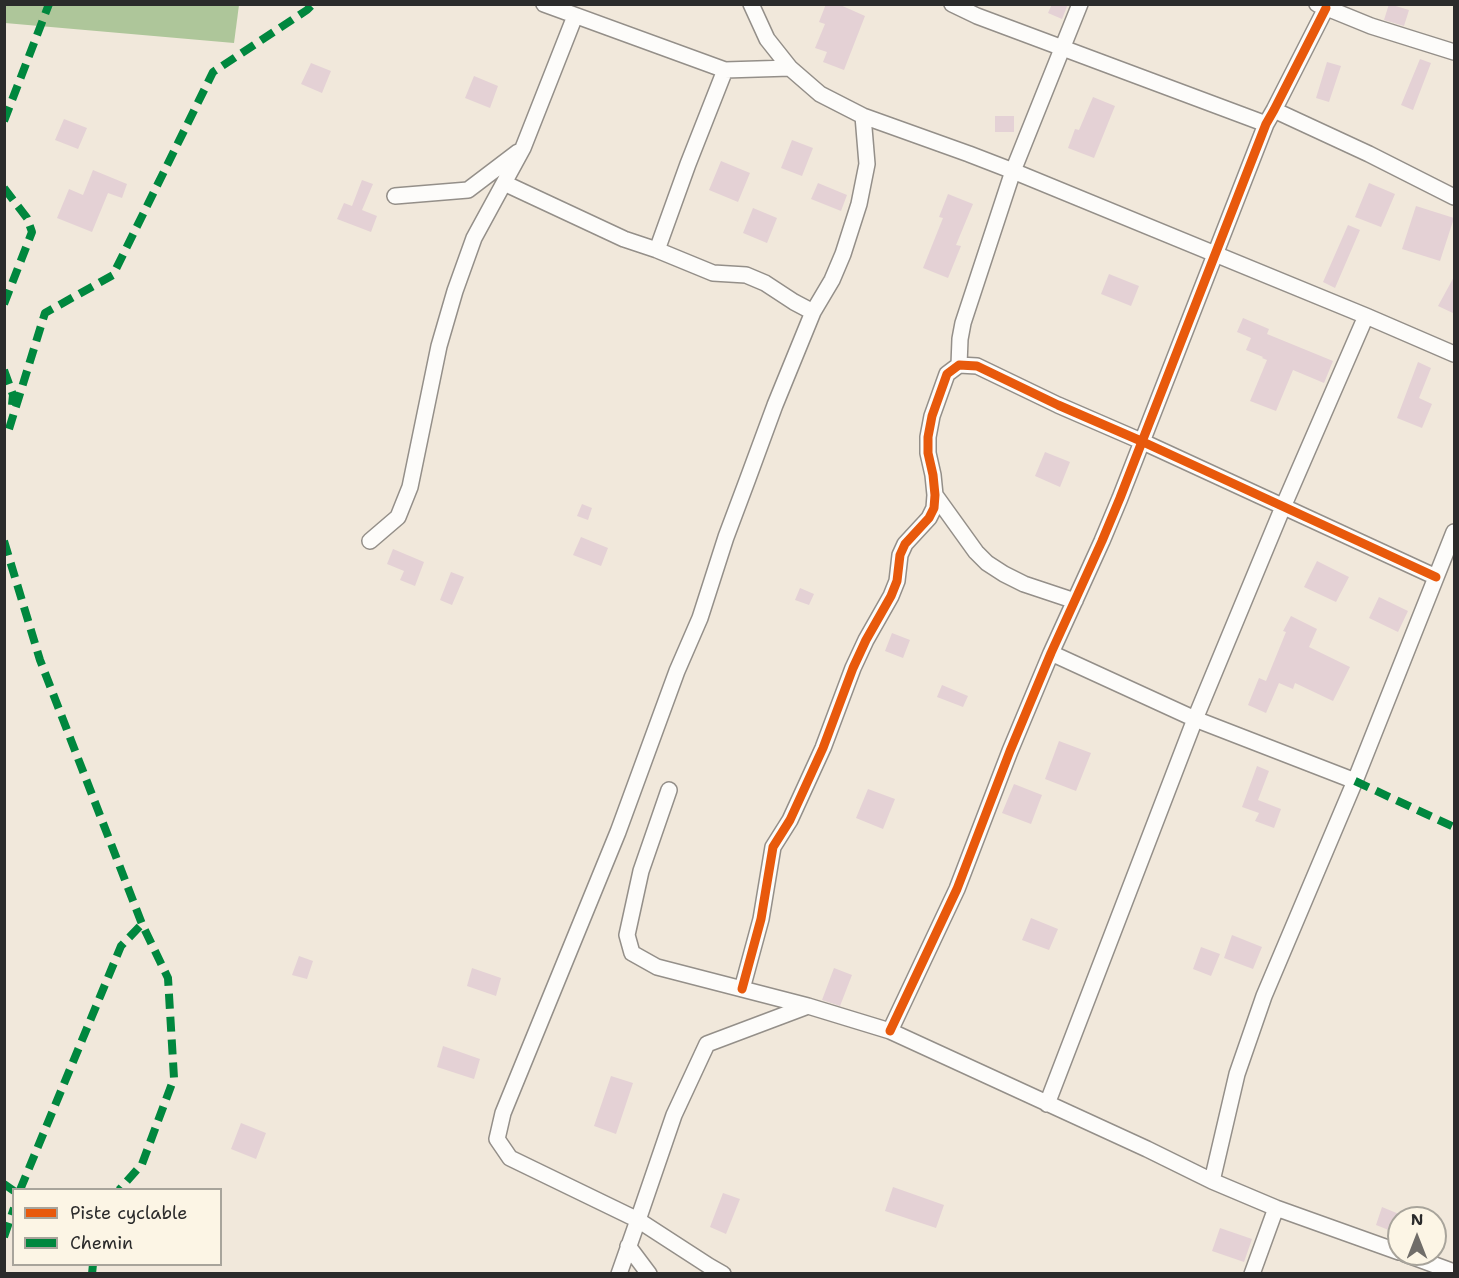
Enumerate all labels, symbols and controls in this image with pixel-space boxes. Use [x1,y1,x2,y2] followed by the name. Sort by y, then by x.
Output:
[12,1188,222,1266] legend
[70,1201,187,1225] text: Piste cyclable
[1387,1206,1447,1266] north arrow
[1411,1209,1423,1230] text: N
[70,1231,133,1255] text: Chemin

